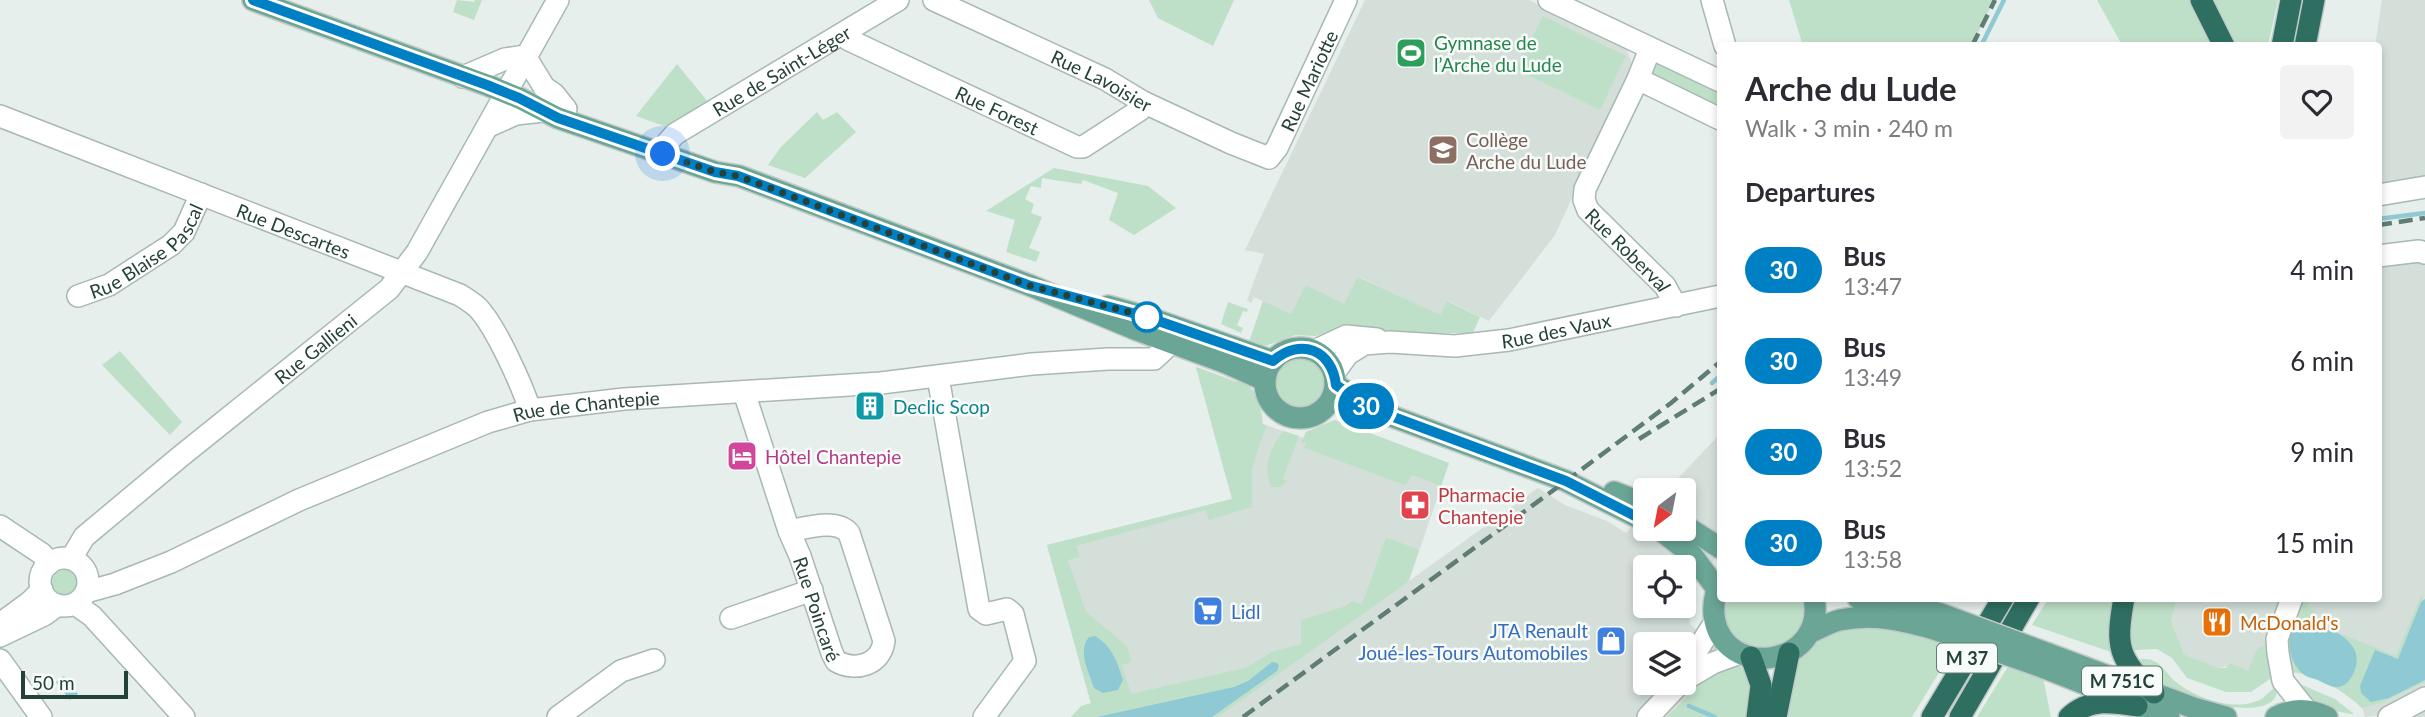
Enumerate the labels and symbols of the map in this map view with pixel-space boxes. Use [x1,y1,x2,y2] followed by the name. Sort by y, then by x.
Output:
[708,20,855,120] street label: Rue de Saint-Léger
[1275,26,1342,135] street label: Rue Mariotte
[1434,31,1562,76] place label: Gymnase de l’Arche du Lude
[1394,36,1428,70] sports icon: Gymnase de l’Arche du Lude
[1048,44,1156,116] street label: Rue Lavoisier
[952,80,1043,139] street label: Rue Forest
[1466,128,1587,173] place label: Collège Arche du Lude
[1426,133,1460,167] school or university icon: Collège Arche du Lude
[645,136,680,171] your location
[233,198,354,263] street label: Rue Descartes
[86,200,207,303] street label: Rue Blaise Pascal
[1581,203,1677,295] street label: Rue Roberval
[1132,302,1162,332] unlabelled marker
[1500,307,1613,352] street label: Rue des Vaux
[269,308,361,388] street label: Rue Gallieni
[1334,383,1398,429] line badge: 30
[510,385,660,426] street label: Rue de Chantepie
[853,389,887,423] building icon: Declic Scop
[893,395,990,418] place label: Declic Scop
[725,439,759,473] hotel icon: Hôtel Chantepie
[765,445,901,468] place label: Hôtel Chantepie
[1633,478,1696,541] north arrow
[1438,483,1525,528] place label: Pharmacie Chantepie
[1398,488,1432,522] pharmacy icon: Pharmacie Chantepie
[789,553,846,665] street label: Rue Poincaré
[1191,594,1225,628] supermarket icon: Lidl
[1231,600,1260,623] place label: Lidl
[2200,605,2234,639] restaurant icon: McDonald's
[2240,611,2339,634] place label: McDonald's
[1359,619,1588,664] place label: JTA Renault Joué-les-Tours Automobiles
[1594,624,1628,658] shop icon: JTA Renault Joué-les-Tours Automobiles
[1937,644,1997,672] road number: M 37
[2082,666,2162,696] road number: M 751C
[21,668,128,700] scale bar

